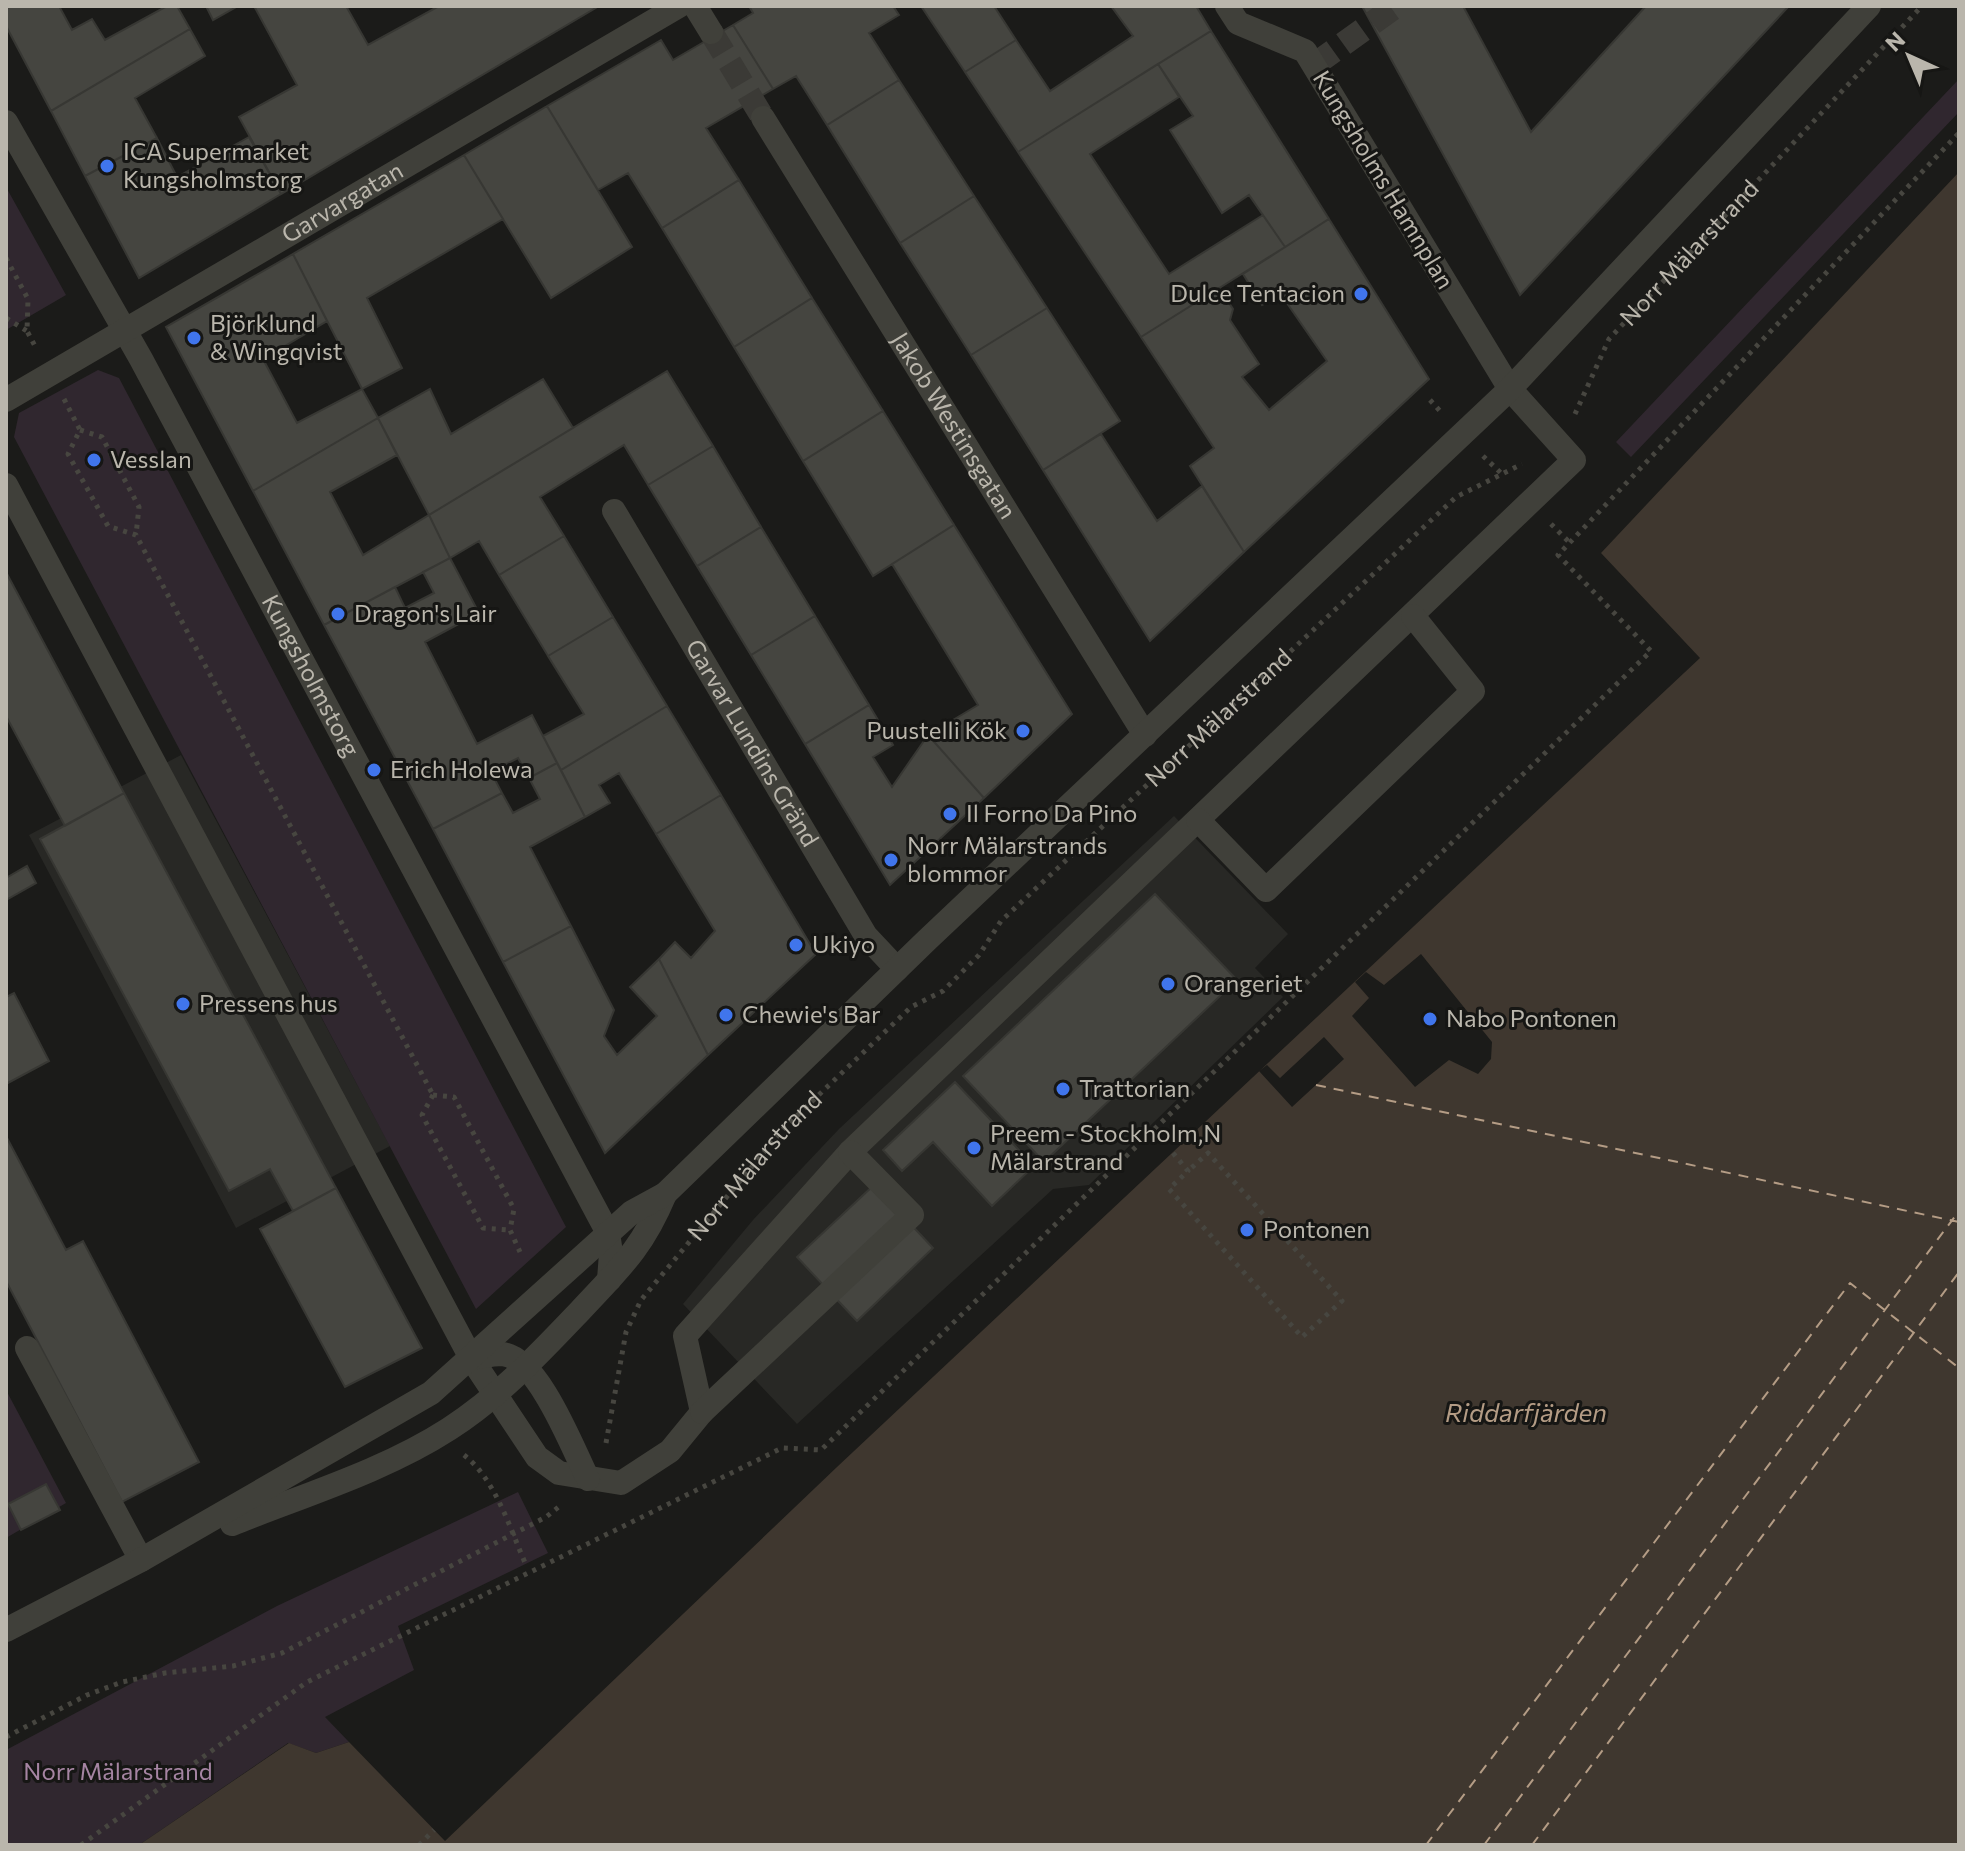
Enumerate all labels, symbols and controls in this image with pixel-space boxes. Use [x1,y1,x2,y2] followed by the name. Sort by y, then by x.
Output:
[1869,16,1949,96] north arrow
[1879,26,1910,57] text: N
[1308,65,1461,294] street label: Kungsholms Hamnplan
[123,136,309,193] place label: ICA Supermarket Kungsholmstorg
[276,155,408,248] street label: Garvargatan
[98,157,116,175] marker: ICA Supermarket Kungsholmstorg
[1613,173,1764,331] street label: Norr Mälarstrand
[1170,278,1345,307] place label: Dulce Tentacion
[1352,285,1370,303] marker: Dulce Tentacion
[210,308,343,365] place label: Björklund & Wingqvist
[886,326,1023,524] street label: Jakob Westinsgatan
[185,329,203,347] marker: Björklund & Wingqvist
[110,444,192,473] place label: Vesslan
[85,451,103,469] marker: Vesslan
[257,589,367,761] street label: Kungsholmstorg
[354,598,497,627] place label: Dragon's Lair
[329,605,347,623] marker: Dragon's Lair
[680,634,826,851] street label: Garvar Lundins Gränd
[1138,642,1297,792] street label: Norr Mälarstrand
[866,715,1007,744] place label: Puustelli Kök
[1014,722,1032,740] marker: Puustelli Kök
[390,754,533,783] place label: Erich Holewa
[365,761,383,779] marker: Erich Holewa
[966,798,1137,827] place label: Il Forno Da Pino
[941,805,959,823] marker: Il Forno Da Pino
[907,830,1107,887] place label: Norr Mälarstrands blommor
[882,851,900,869] marker: Norr Mälarstrands blommor
[812,929,875,958] place label: Ukiyo
[787,936,805,954] marker: Ukiyo
[1184,968,1303,997] place label: Orangeriet
[1159,975,1177,993] marker: Orangeriet
[199,988,338,1017] place label: Pressens hus
[174,995,192,1013] marker: Pressens hus
[742,999,881,1028] place label: Chewie's Bar
[1446,1003,1617,1032] place label: Nabo Pontonen
[717,1006,735,1024] marker: Chewie's Bar
[1421,1010,1439,1028] marker: Nabo Pontonen
[1079,1073,1190,1102] place label: Trattorian
[1054,1080,1072,1098] marker: Trattorian
[681,1084,827,1246] street label: Norr Mälarstrand
[990,1118,1221,1175] place label: Preem - Stockholm,N Mälarstrand
[965,1139,983,1157] marker: Preem - Stockholm,N Mälarstrand
[1263,1214,1370,1243] place label: Pontonen
[1238,1221,1256,1239] marker: Pontonen
[1445,1396,1607,1427] water label: Riddarfjärden
[23,1756,213,1785] park label: Norr Mälarstrand

